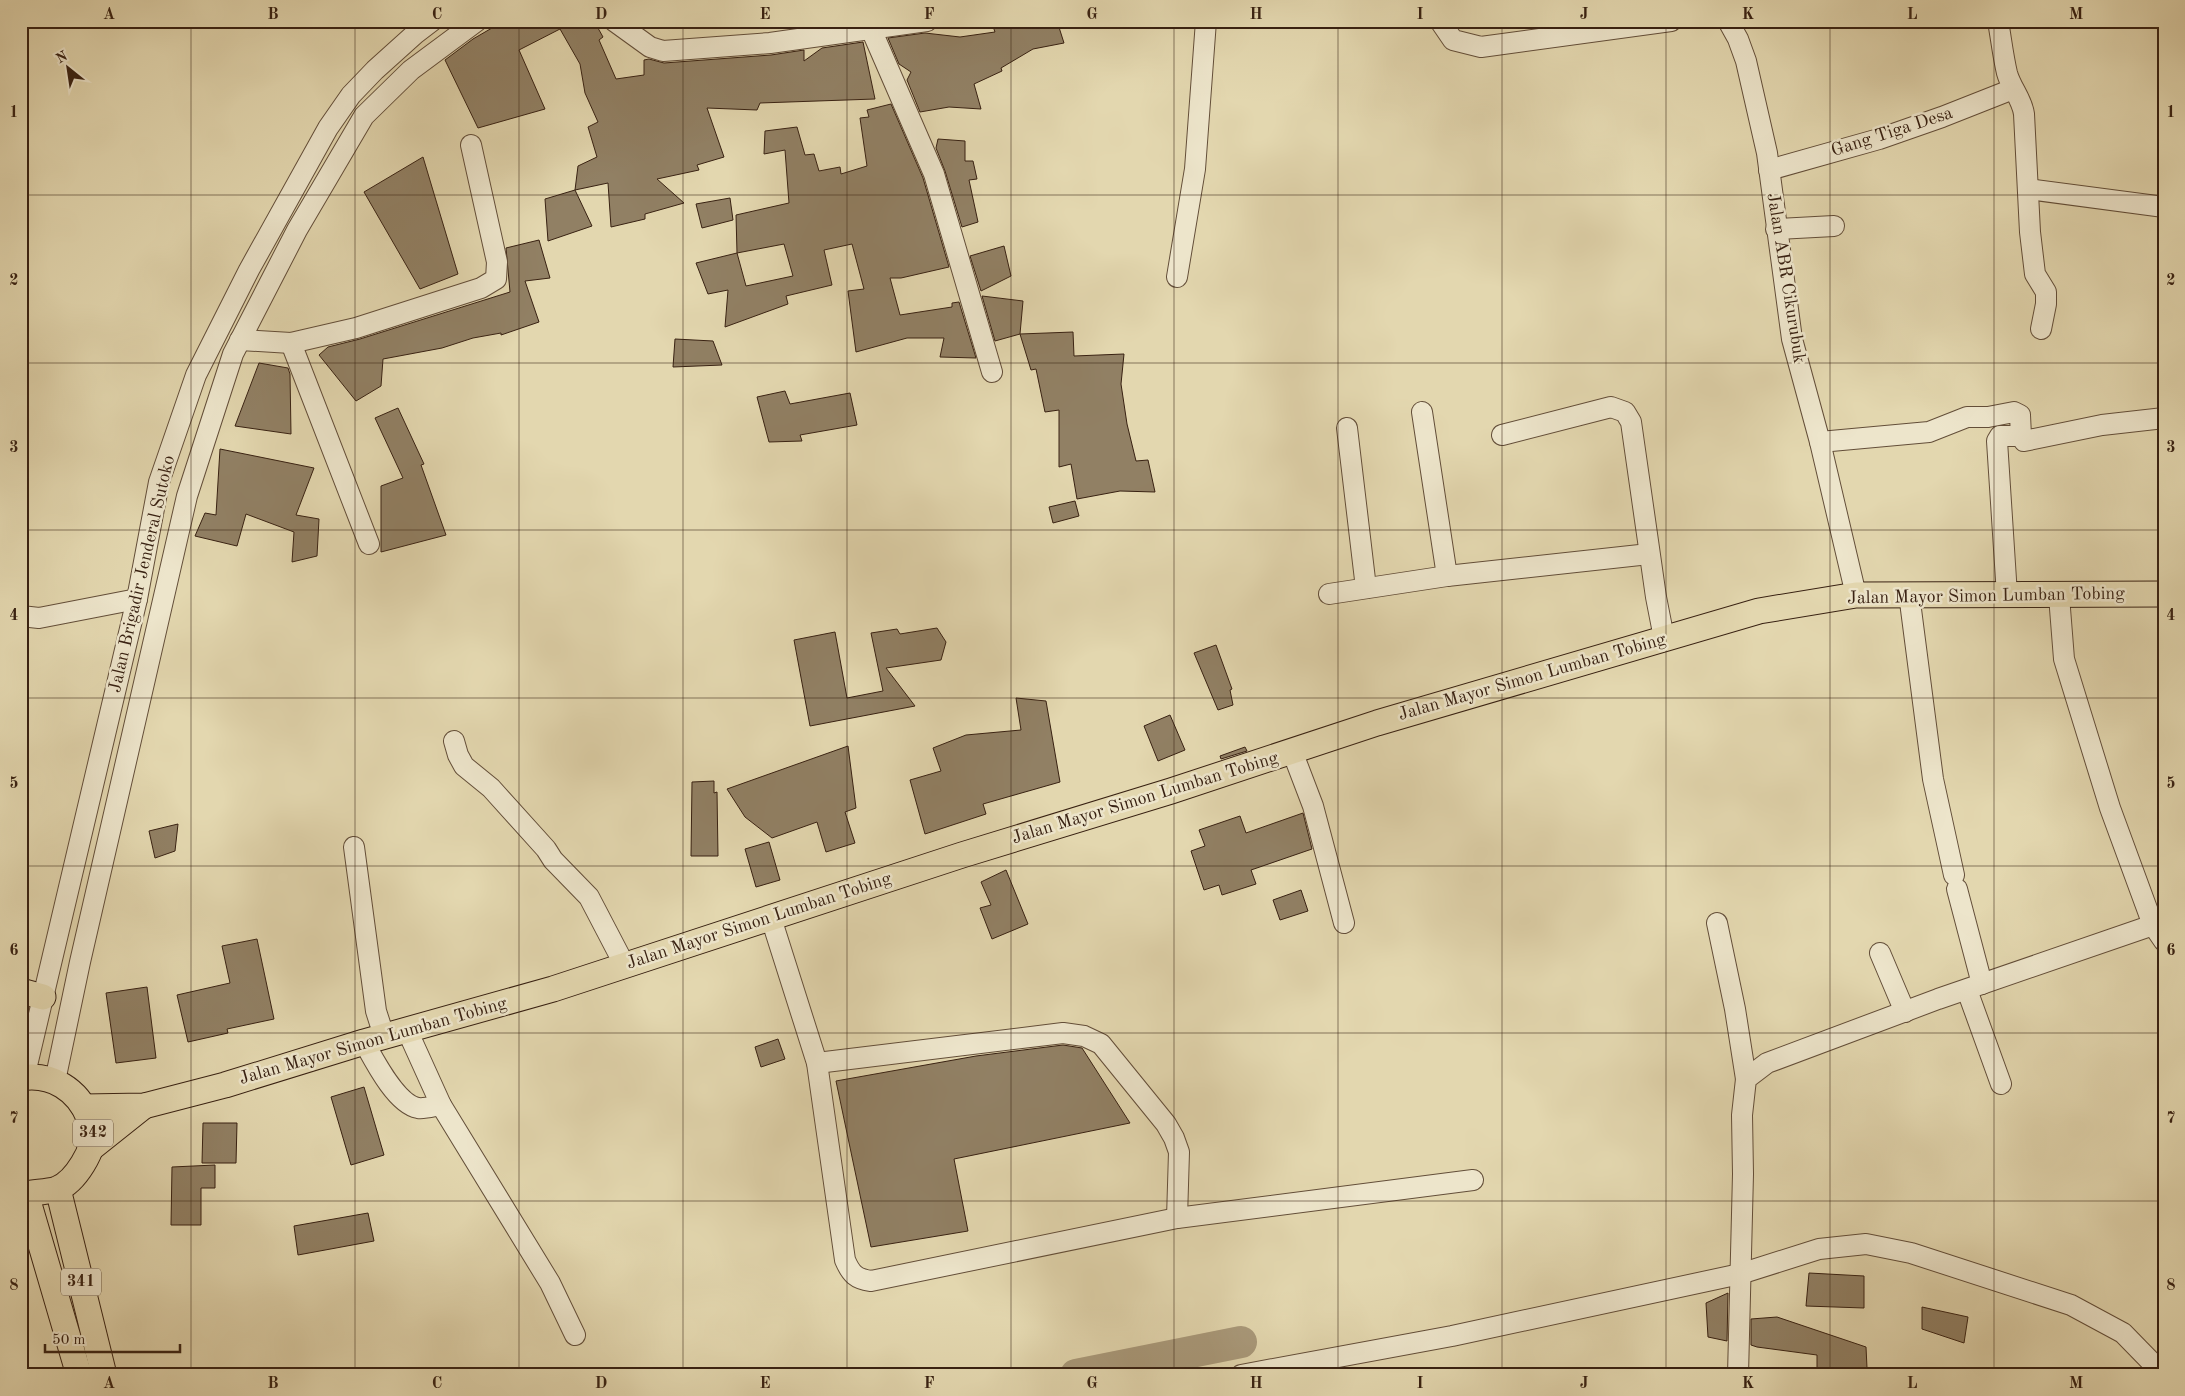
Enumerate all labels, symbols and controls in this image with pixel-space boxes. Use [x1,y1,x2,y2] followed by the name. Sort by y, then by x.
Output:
[103,7,115,23] text: A
[267,7,279,23] text: B
[432,7,442,23] text: C
[595,7,607,23] text: D
[759,7,771,23] text: E
[924,7,935,23] text: F
[1086,7,1098,23] text: G
[1249,7,1263,23] text: H
[1416,7,1424,23] text: I
[1580,7,1589,23] text: J
[1742,7,1754,23] text: K
[1907,7,1918,23] text: L
[2069,7,2083,23] text: M
[42,42,92,92] north arrow
[54,49,70,66] text: N
[1829,104,1955,160] street label: Gang Tiga Desa
[9,105,19,121] text: 1
[2166,105,2176,121] text: 1
[1764,192,1808,364] street label: Jalan ABR Cikurubuk
[9,273,19,289] text: 2
[2166,273,2176,289] text: 2
[9,440,19,456] text: 3
[2166,440,2176,456] text: 3
[106,454,178,694] street label: Jalan Brigadir Jenderal Sutoko
[1847,585,2125,607] street label: Jalan Mayor Simon Lumban Tobing
[9,608,19,624] text: 4
[2166,608,2176,624] text: 4
[1396,630,1668,724] street label: Jalan Mayor Simon Lumban Tobing
[1010,749,1281,847] street label: Jalan Mayor Simon Lumban Tobing
[9,776,19,792] text: 5
[2166,776,2176,792] text: 5
[624,869,894,972] street label: Jalan Mayor Simon Lumban Tobing
[9,943,19,959] text: 6
[2166,943,2176,959] text: 6
[237,994,509,1088] street label: Jalan Mayor Simon Lumban Tobing
[9,1111,19,1127] text: 7
[2166,1111,2176,1127] text: 7
[73,1120,113,1146] road number: 342
[61,1268,101,1295] road number: 341
[9,1278,19,1294] text: 8
[2166,1278,2176,1294] text: 8
[45,1321,180,1353] scale bar
[52,1333,86,1348] text: 50 m
[103,1376,115,1392] text: A
[267,1376,279,1392] text: B
[432,1376,442,1392] text: C
[595,1376,607,1392] text: D
[759,1376,771,1392] text: E
[924,1376,935,1392] text: F
[1086,1376,1098,1392] text: G
[1249,1376,1263,1392] text: H
[1416,1376,1424,1392] text: I
[1580,1376,1589,1392] text: J
[1742,1376,1754,1392] text: K
[1907,1376,1918,1392] text: L
[2069,1376,2083,1392] text: M

